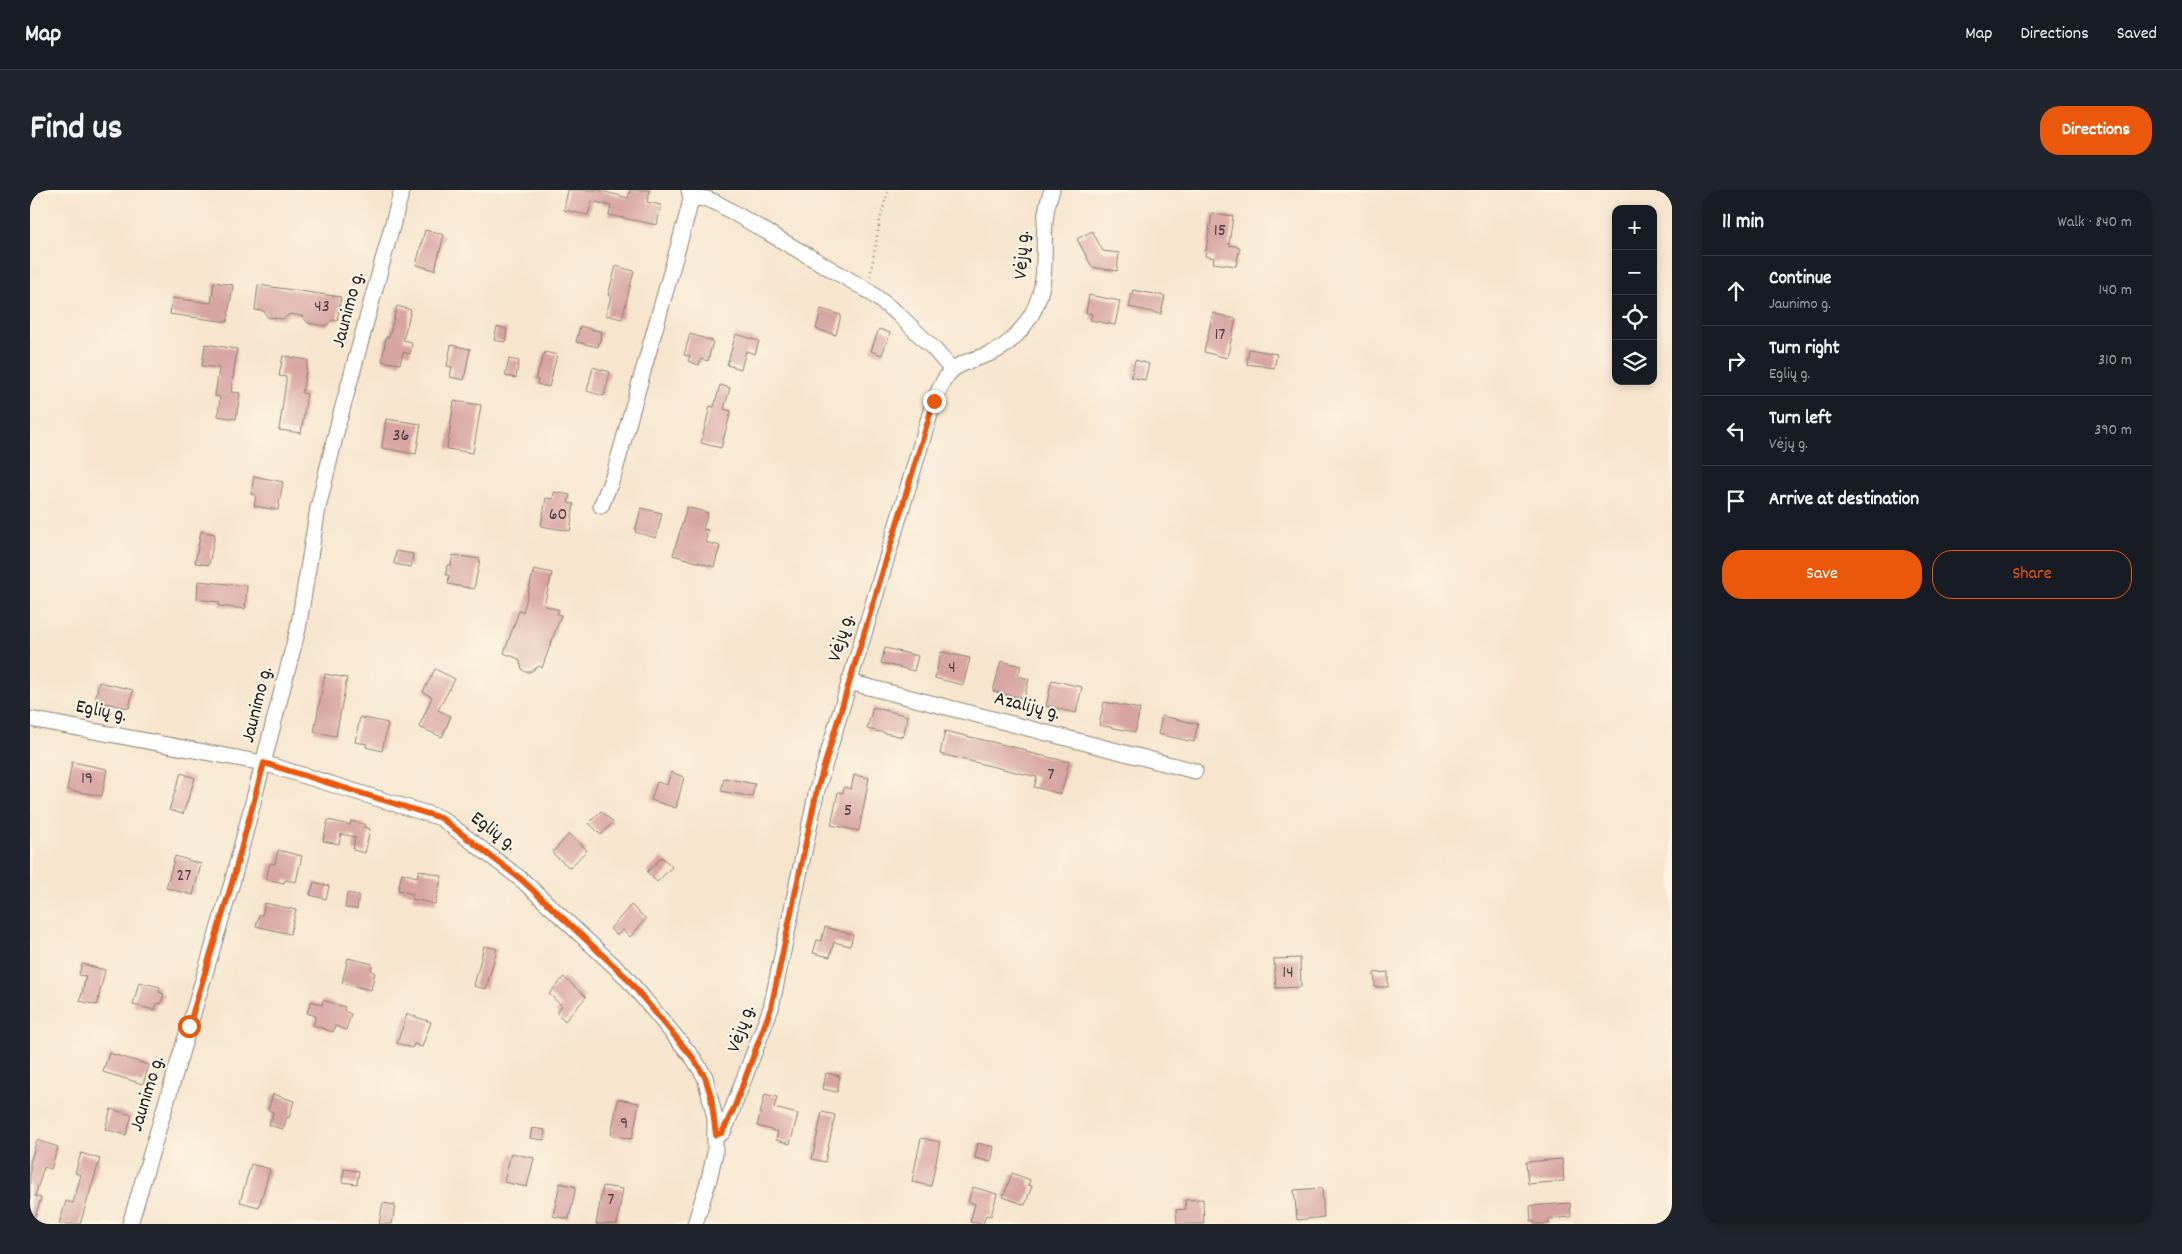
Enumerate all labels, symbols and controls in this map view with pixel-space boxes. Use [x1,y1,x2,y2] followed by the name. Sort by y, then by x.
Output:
[25,18,61,52] text: Map
[1965,22,1992,47] text: Map
[2020,22,2089,47] text: Directions
[2117,22,2157,47] text: Saved
[30,105,122,155] text: Find us
[2040,106,2152,155] button: Directions
[1612,205,1657,385] map controls
[1612,205,1657,250] button: +
[1722,208,1764,238] text: 11 min
[2058,211,2132,234] text: Walk · 840 m
[1214,219,1226,244] house number: 15
[1008,230,1038,280] street label: Vėjų g.
[1612,250,1657,295] button: −
[1769,266,1831,293] text: Continue
[325,269,373,351] street label: Jaunimo g.
[1722,277,1750,305] icon: ahead
[2098,279,2132,302] text: 140 m
[1769,293,1831,316] text: Jaunimo g.
[314,295,330,320] house number: 43
[1612,295,1657,340] button: locate
[1215,323,1226,348] house number: 17
[1769,336,1840,363] text: Turn right
[1612,340,1657,385] button: layers
[1722,347,1750,375] icon: right
[2098,349,2132,372] text: 310 m
[1769,363,1810,386] text: Eglių g.
[923,390,946,413] route end
[1769,406,1832,433] text: Turn left
[1722,417,1750,445] icon: left
[2094,419,2132,442] text: 390 m
[393,424,409,449] house number: 36
[1769,433,1808,456] text: Vėjų g.
[1722,487,1750,515] icon: arrive
[1769,487,1919,514] text: Arrive at destination
[549,503,567,528] house number: 60
[1722,550,1922,599] button: Save
[1932,550,2132,599] button: Share
[821,611,863,665] street label: Vėjų g.
[948,656,956,681] house number: 4
[235,664,281,746] street label: Jaunimo g.
[991,685,1063,729] street label: Azalijų g.
[73,693,129,731] street label: Eglių g.
[1048,763,1055,788] house number: 7
[81,767,93,792] house number: 19
[844,799,852,824] house number: 5
[464,805,522,859] street label: Eglių g.
[177,864,191,889] house number: 27
[1282,961,1294,986] house number: 14
[721,1001,763,1057] street label: Vėjų g.
[178,1015,201,1038] route start
[123,1053,173,1135] street label: Jaunimo g.
[620,1112,628,1137] house number: 9
[608,1188,615,1213] house number: 7

